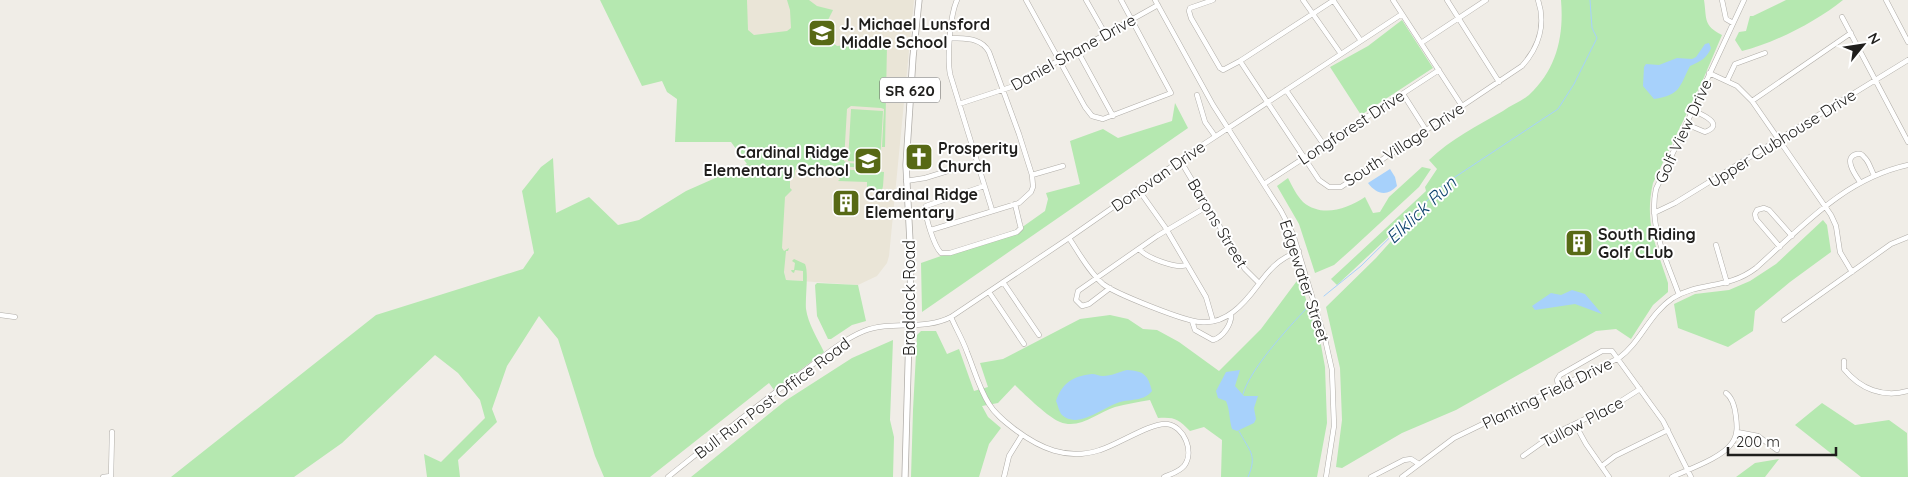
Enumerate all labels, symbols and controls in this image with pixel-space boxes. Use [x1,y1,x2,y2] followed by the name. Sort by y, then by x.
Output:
[1007,9,1139,95] street label: Daniel Shane Drive
[841,14,990,52] place label: J. Michael Lunsford Middle School
[807,18,837,48] school or university icon: J. Michael Lunsford Middle School
[1838,20,1888,70] north arrow
[1864,30,1885,47] text: N
[1650,76,1716,186] street label: Golf View Drive
[880,78,940,102] road number: SR 620
[1704,84,1860,192] street label: Upper Clubhouse Drive
[1294,85,1408,169] street label: Longforest Drive
[1340,98,1468,190] street label: South Village Drive
[1107,136,1209,216] street label: Donovan Drive
[938,138,1018,176] place label: Prosperity Church
[704,142,849,180] place label: Cardinal Ridge Elementary School
[904,142,934,172] church icon: Prosperity Church
[853,146,883,176] school or university icon: Cardinal Ridge Elementary School
[1381,171,1462,249] water label: Elklick Run
[1184,175,1252,271] street label: Barons Street
[865,184,978,222] place label: Cardinal Ridge Elementary
[831,188,861,218] building icon: Cardinal Ridge Elementary
[1276,217,1334,345] street label: Edgewater Street
[1598,224,1696,262] place label: South Riding Golf CLub
[1564,228,1594,258] building icon: South Riding Golf CLub
[899,240,919,356] street label: Braddock Road
[690,333,854,463] street label: Bull Run Post Office Road
[1479,353,1615,433] street label: Planting Field Drive
[1537,392,1627,452] street label: Tullow Place
[1728,424,1836,456] scale bar
[1736,432,1780,451] text: 200 m

